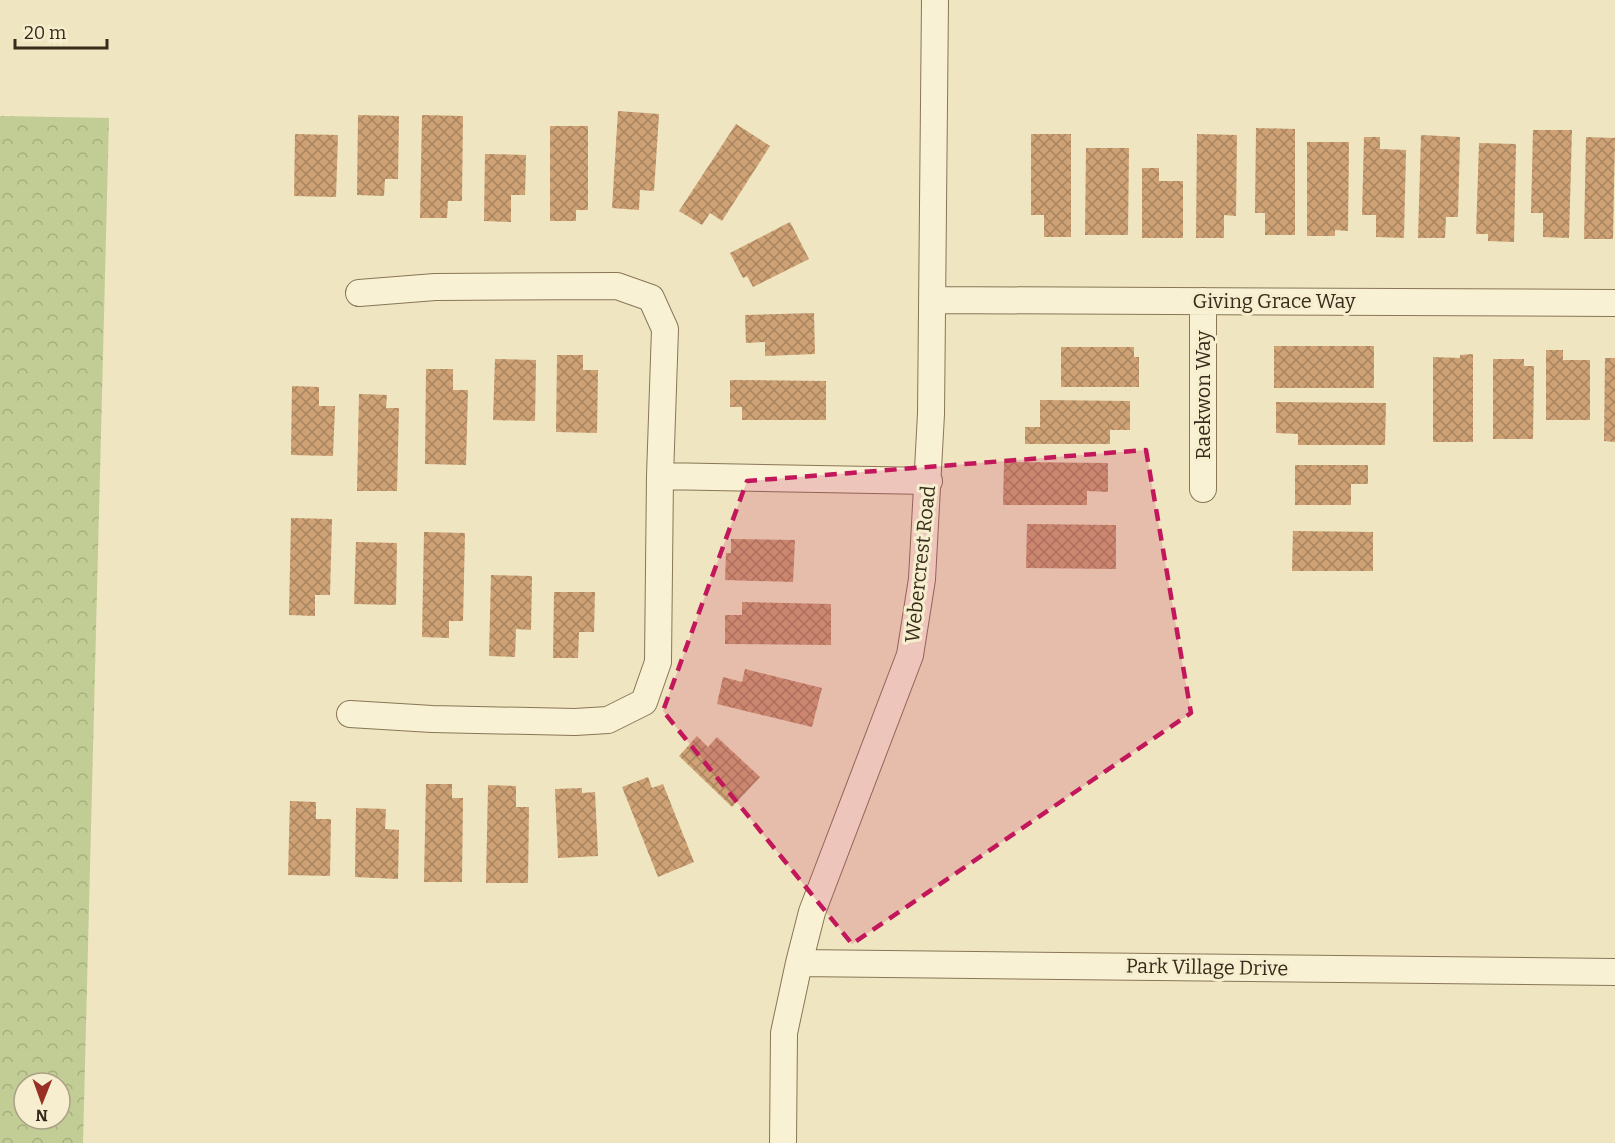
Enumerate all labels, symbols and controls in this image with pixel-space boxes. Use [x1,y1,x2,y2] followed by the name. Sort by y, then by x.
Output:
[15,12,106,50] scale bar
[24,22,66,44] text: 20 m
[1192,289,1356,313] street label: Giving Grace Way
[1191,330,1215,460] street label: Raekwon Way
[900,484,940,644] street label: Webercrest Road
[1126,954,1288,980] street label: Park Village Drive
[12,1071,72,1131] north arrow
[35,1106,48,1125] text: N

